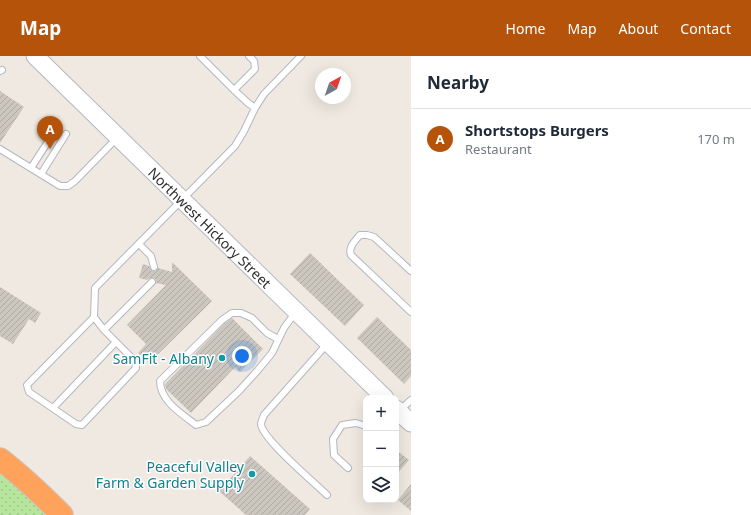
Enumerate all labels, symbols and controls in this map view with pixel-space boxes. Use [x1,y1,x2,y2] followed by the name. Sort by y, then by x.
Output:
[20,15,61,41] text: Map
[506,19,545,38] text: Home
[567,19,597,38] text: Map
[619,19,658,38] text: About
[680,19,731,38] text: Contact
[315,68,351,104] north arrow
[427,71,489,94] text: Nearby
[37,116,63,149] pin: A
[465,120,609,140] text: Shortstops Burgers
[436,130,445,148] text: A
[697,130,735,148] text: 170 m
[465,140,532,158] text: Restaurant
[144,163,276,292] street label: Northwest Hickory Street
[232,346,252,366] your location
[113,349,215,368] place label: SamFit - Albany
[217,353,227,363] marker: SamFit - Albany
[363,395,399,503] map controls
[363,395,399,431] button: +
[363,431,399,467] button: −
[96,457,245,492] place label: Peaceful Valley Farm & Garden Supply
[363,467,399,503] button: layers
[247,469,257,479] marker: Peaceful Valley Farm & Garden Supply

